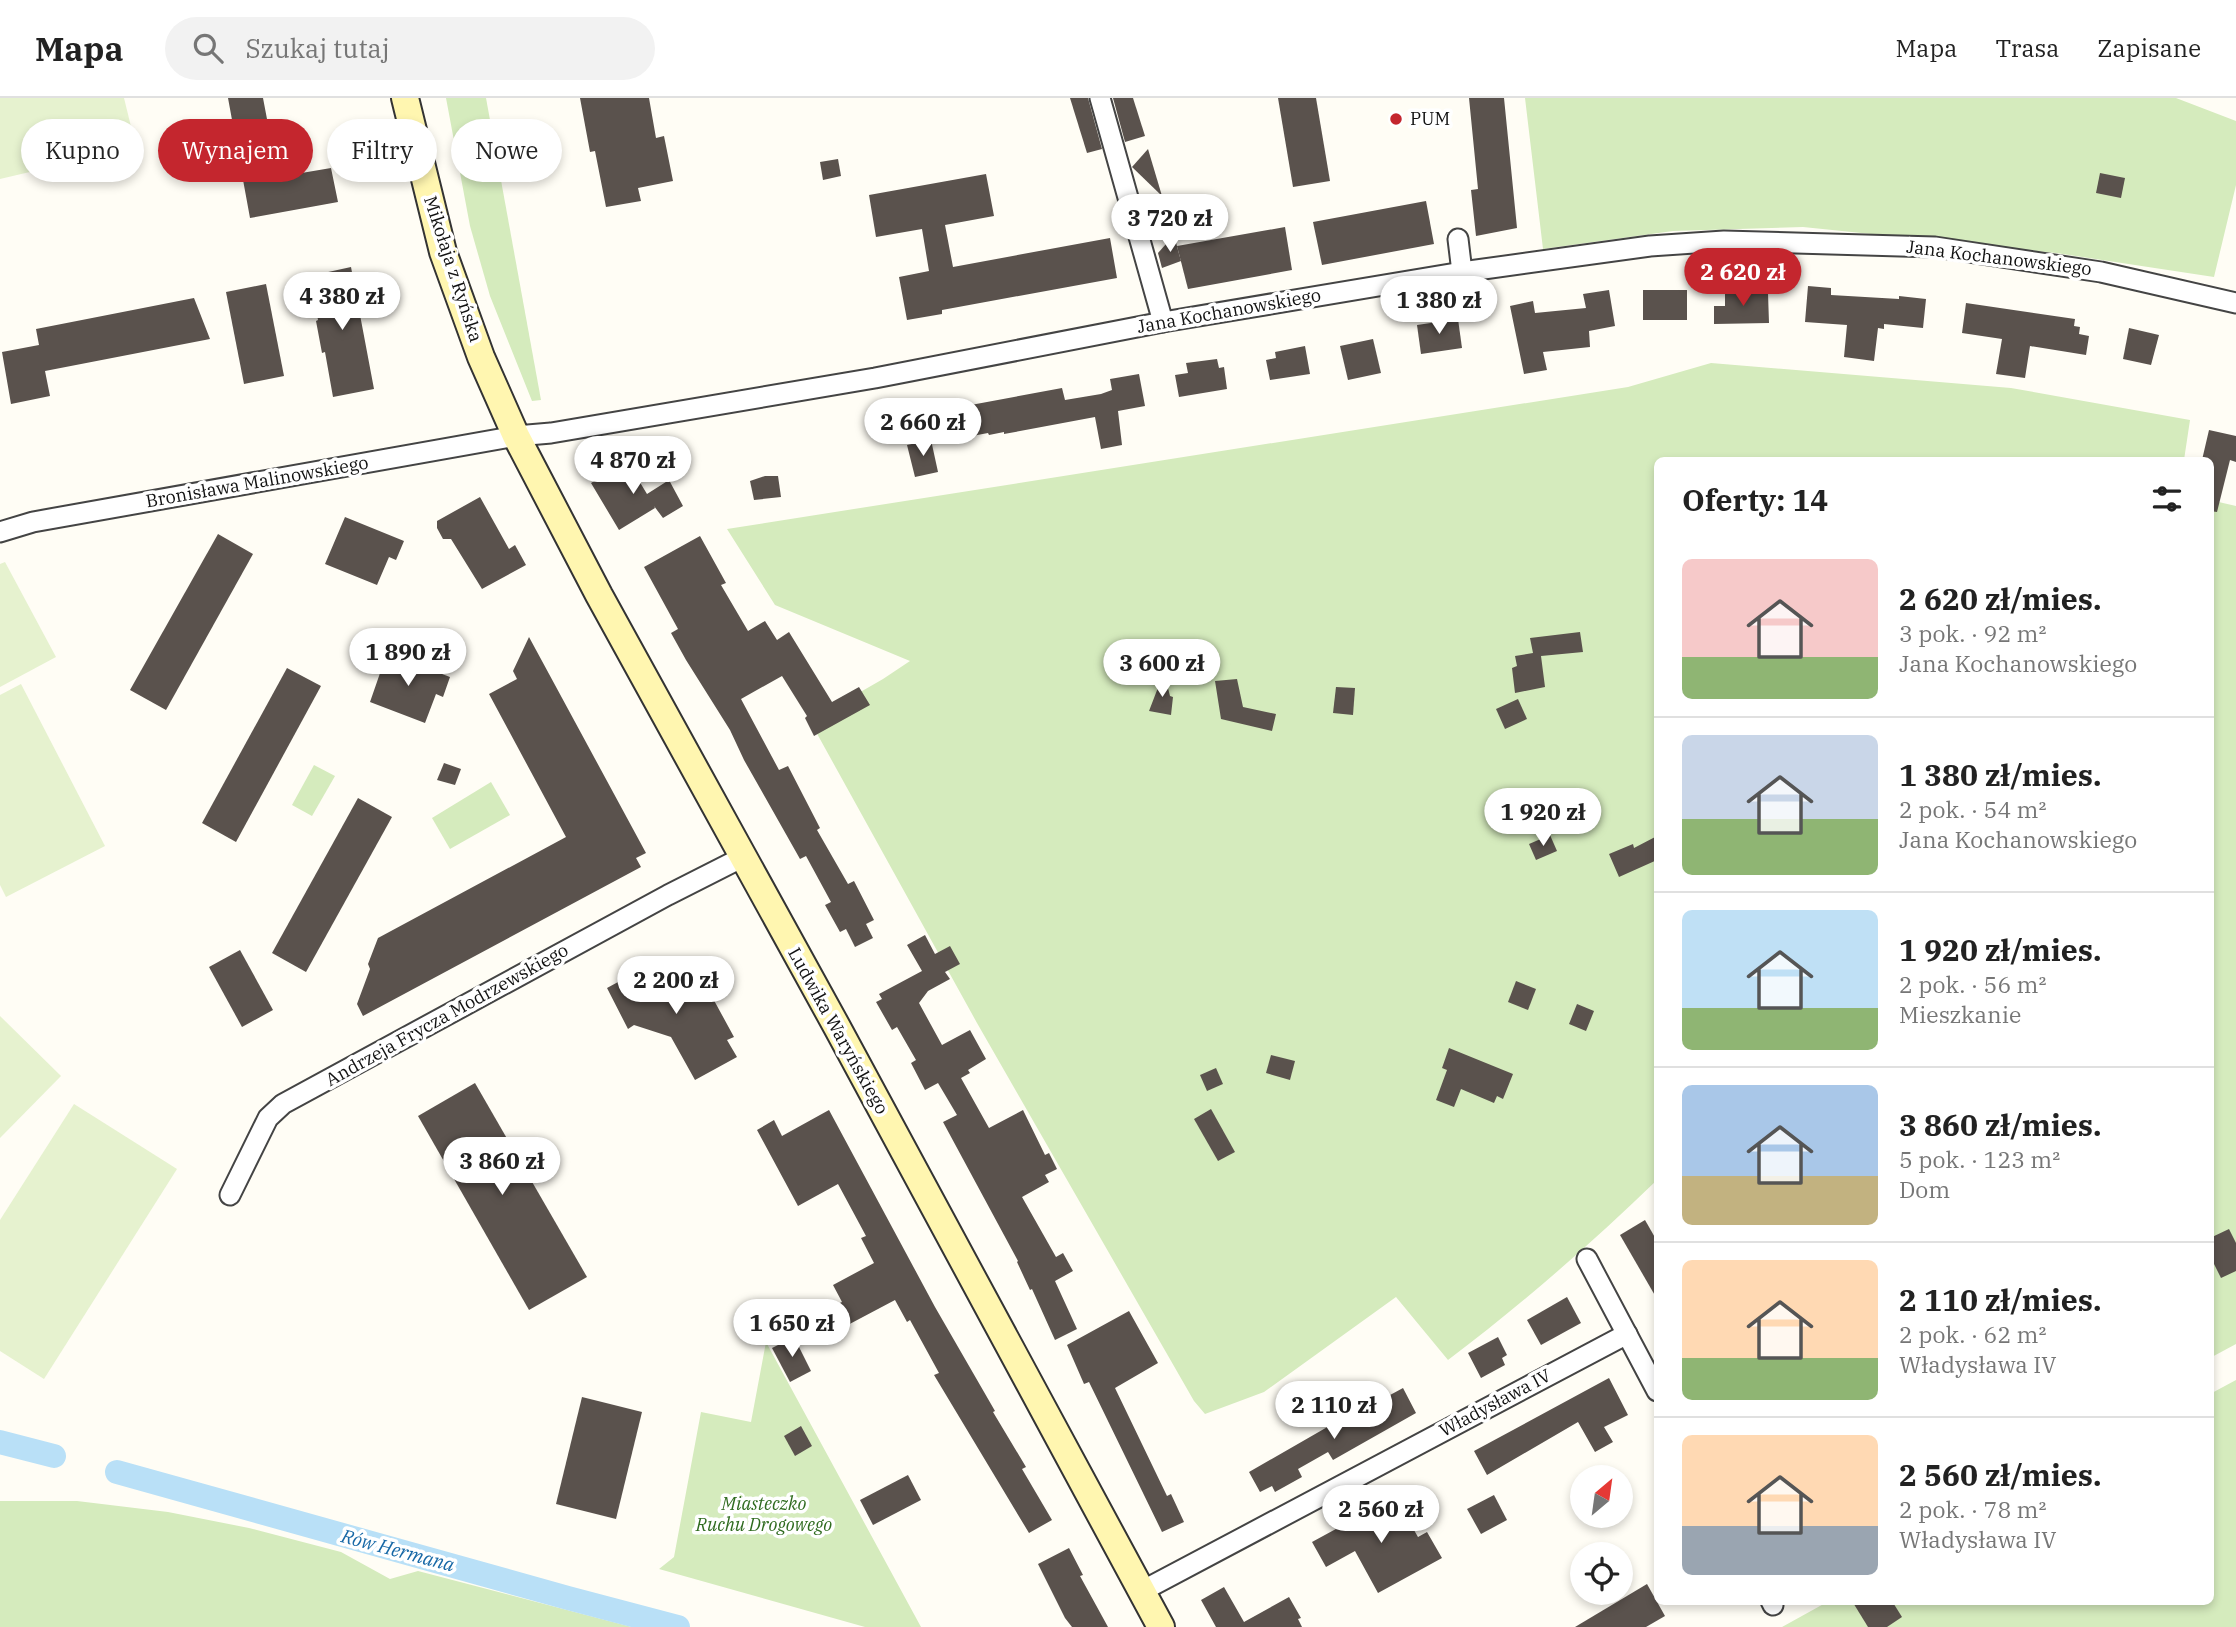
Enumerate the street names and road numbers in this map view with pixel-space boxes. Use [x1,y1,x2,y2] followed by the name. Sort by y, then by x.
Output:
[419,193,488,345] street label: Mikołaja z Ryńska
[1905,235,2093,280] street label: Jana Kochanowskiego
[1135,283,1323,338] street label: Jana Kochanowskiego
[144,451,370,512] street label: Bronisława Malinowskiego
[321,938,572,1091] street label: Andrzeja Frycza Modrzewskiego
[783,943,894,1118] street label: Ludwika Waryńskiego
[1435,1363,1555,1442] street label: Władysława IV

